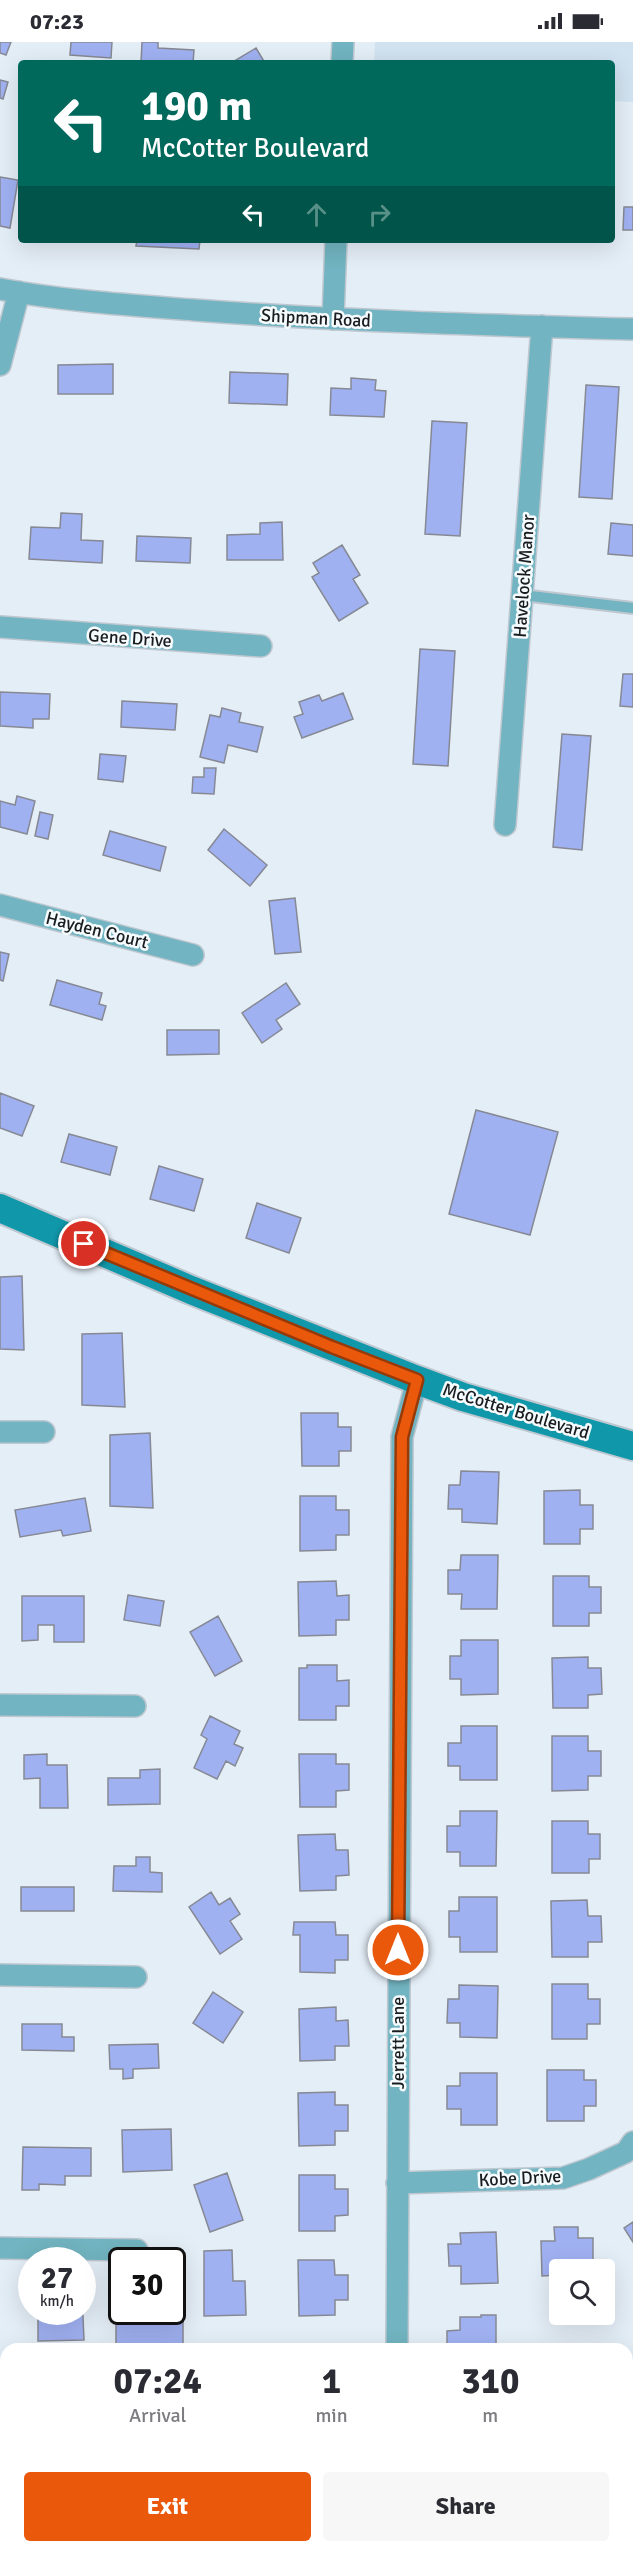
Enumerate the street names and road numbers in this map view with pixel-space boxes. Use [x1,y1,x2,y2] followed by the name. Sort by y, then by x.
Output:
[260,304,372,332] street label: Shipman Road
[509,513,539,638] street label: Havelock Manor
[88,624,172,652] street label: Gene Drive
[43,907,151,953] street label: Hayden Court
[440,1378,592,1444] street label: McCotter Boulevard
[387,1997,409,2089] street label: Jerrett Lane
[478,2165,562,2191] street label: Kobe Drive

